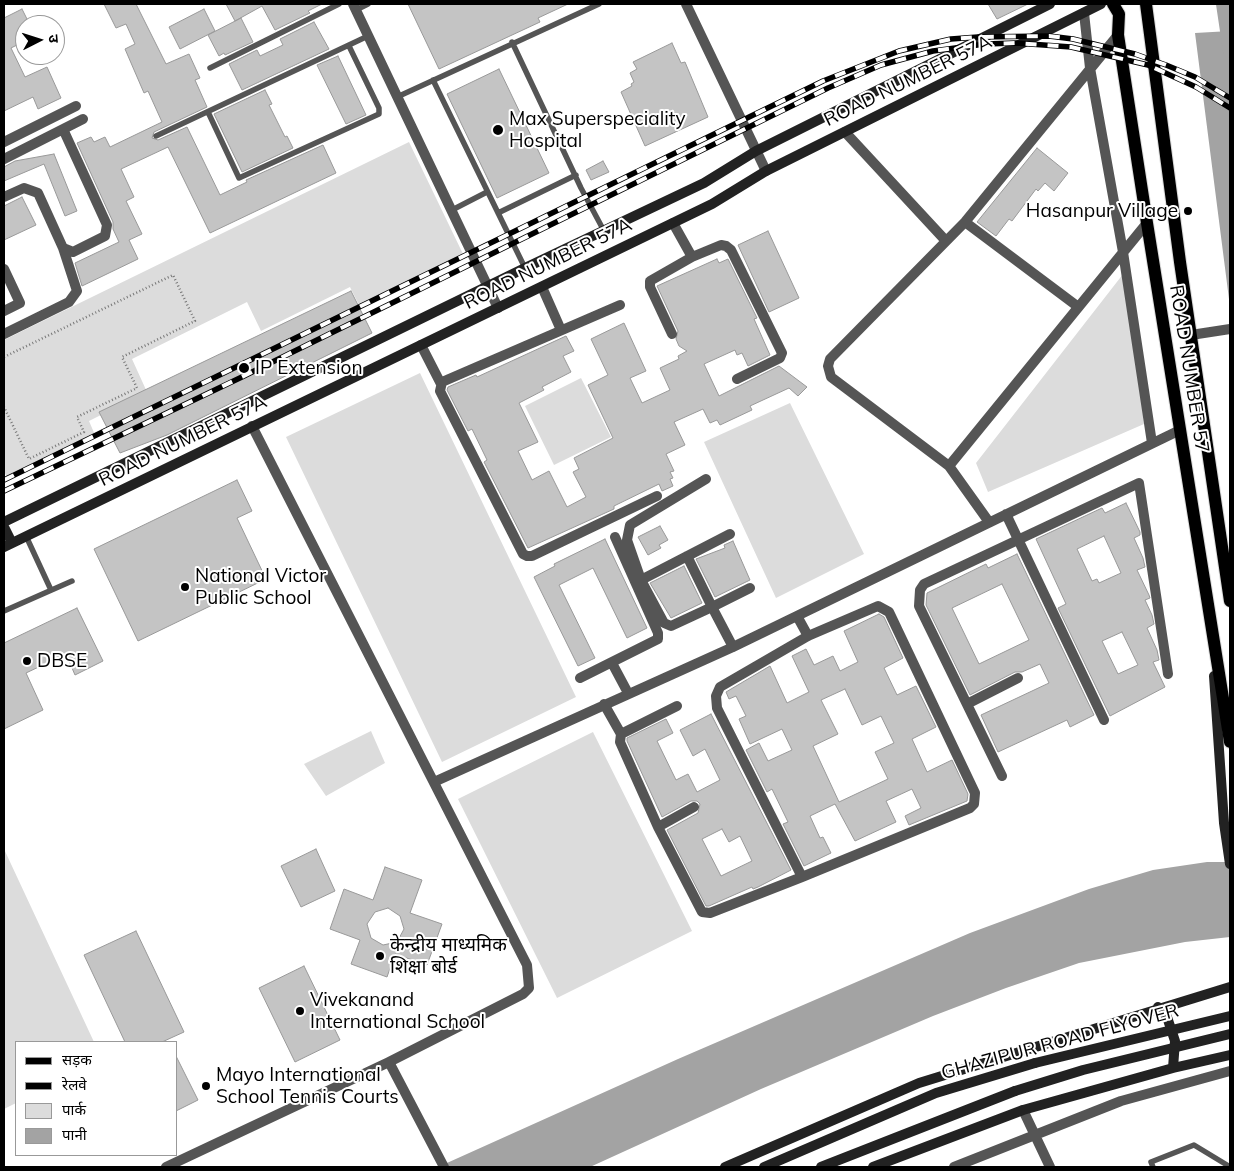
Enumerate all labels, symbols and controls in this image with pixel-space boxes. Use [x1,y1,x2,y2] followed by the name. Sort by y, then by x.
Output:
[15,15,65,65] north arrow
[820,30,996,132] street label: ROAD NUMBER 57A
[45,34,63,44] text: उ
[509,108,686,152] place label: Max Superspeciality Hospital
[491,123,505,137] marker: Max Superspeciality Hospital
[1026,200,1178,222] place label: Hasanpur Village
[1182,205,1194,217] marker: Hasanpur Village
[460,213,636,315] street label: ROAD NUMBER 57A
[1164,283,1214,455] street label: ROAD NUMBER 57
[255,357,363,379] place label: IP Extension
[237,361,251,375] marker: IP Extension
[95,390,271,492] street label: ROAD NUMBER 57A
[195,565,326,609] place label: National Victor Public School
[179,581,191,593] marker: National Victor Public School
[37,650,87,672] place label: DBSE
[21,655,33,667] marker: DBSE
[390,934,507,978] place label: केन्द्रीय माध्यमिक शिक्षा बोर्ड
[374,950,386,962] marker: केन्द्रीय माध्यमिक शिक्षा बोर्ड
[310,989,485,1033] place label: Vivekanand International School
[939,999,1181,1085] street label: GHAZIPUR ROAD FLYOVER
[294,1005,306,1017] marker: Vivekanand International School
[15,1041,178,1156] legend
[62,1050,92,1069] text: सड़क
[216,1064,399,1108] place label: Mayo International School Tennis Courts
[62,1075,87,1094] text: रेलवे
[200,1080,212,1092] marker: Mayo International School Tennis Courts
[62,1100,86,1119] text: पार्क
[62,1125,87,1144] text: पानी

